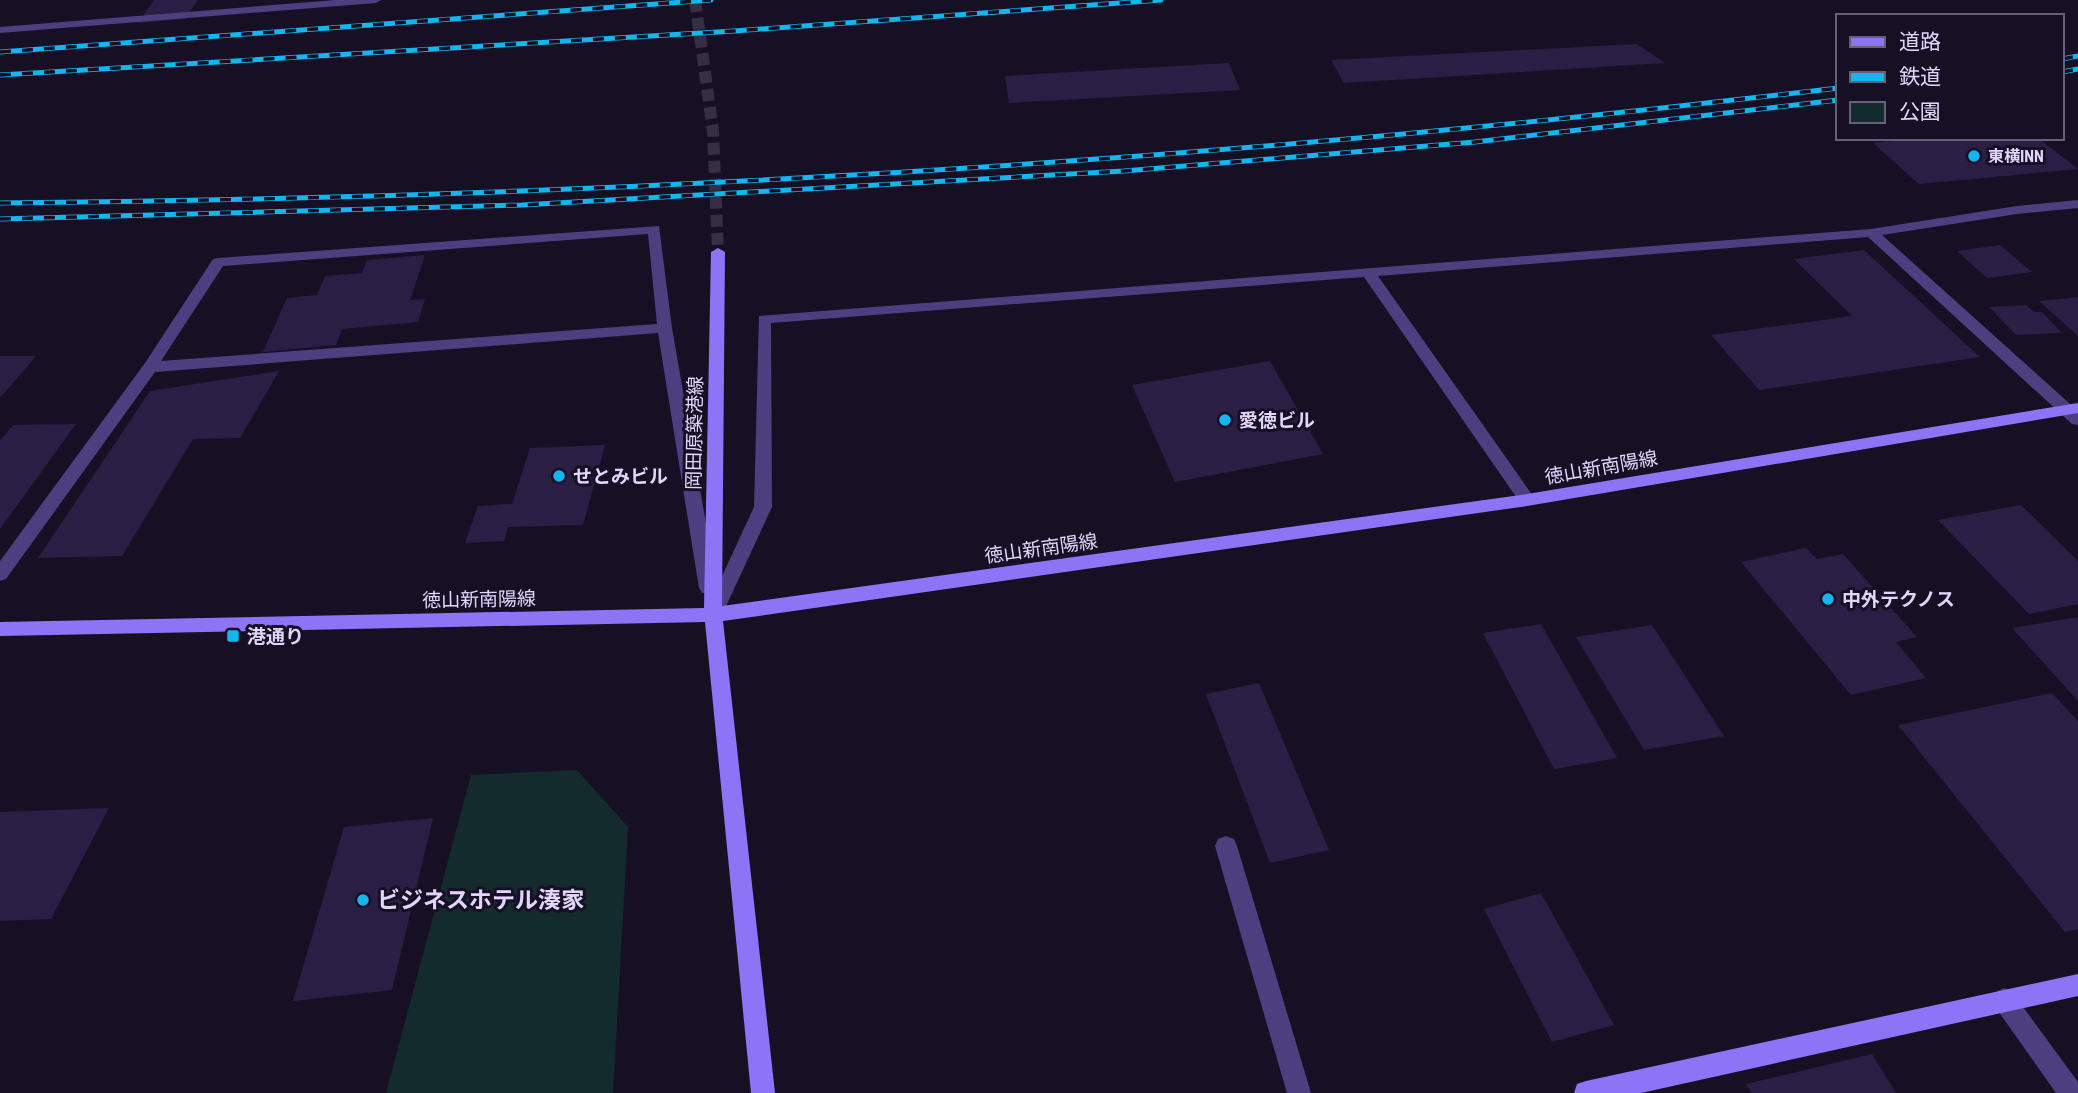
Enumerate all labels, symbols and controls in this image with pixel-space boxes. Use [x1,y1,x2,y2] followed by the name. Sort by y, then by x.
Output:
[1836,14,2064,140] legend
[1899,30,1941,54] text: 道路
[1899,65,1941,89] text: 鉄道
[1899,100,1941,124] text: 公園
[1988,147,2044,166] place label: 東横INN
[1966,148,1982,164] marker: 東横INN
[682,376,707,490] street label: 岡田原築港線
[1239,409,1315,432] place label: 愛徳ビル
[1217,412,1233,428] marker: 愛徳ビル
[1543,446,1659,489] street label: 徳山新南陽線
[573,465,668,488] place label: せとみビル
[551,468,567,484] marker: せとみビル
[983,529,1099,568] street label: 徳山新南陽線
[422,587,536,612] street label: 徳山新南陽線
[1842,588,1955,611] place label: 中外テクノス
[1820,591,1836,607] marker: 中外テクノス
[247,625,304,648] place label: 港通り
[225,628,241,644] marker: 港通り
[377,887,584,914] place label: ビジネスホテル湊家
[355,892,371,908] marker: ビジネスホテル湊家

